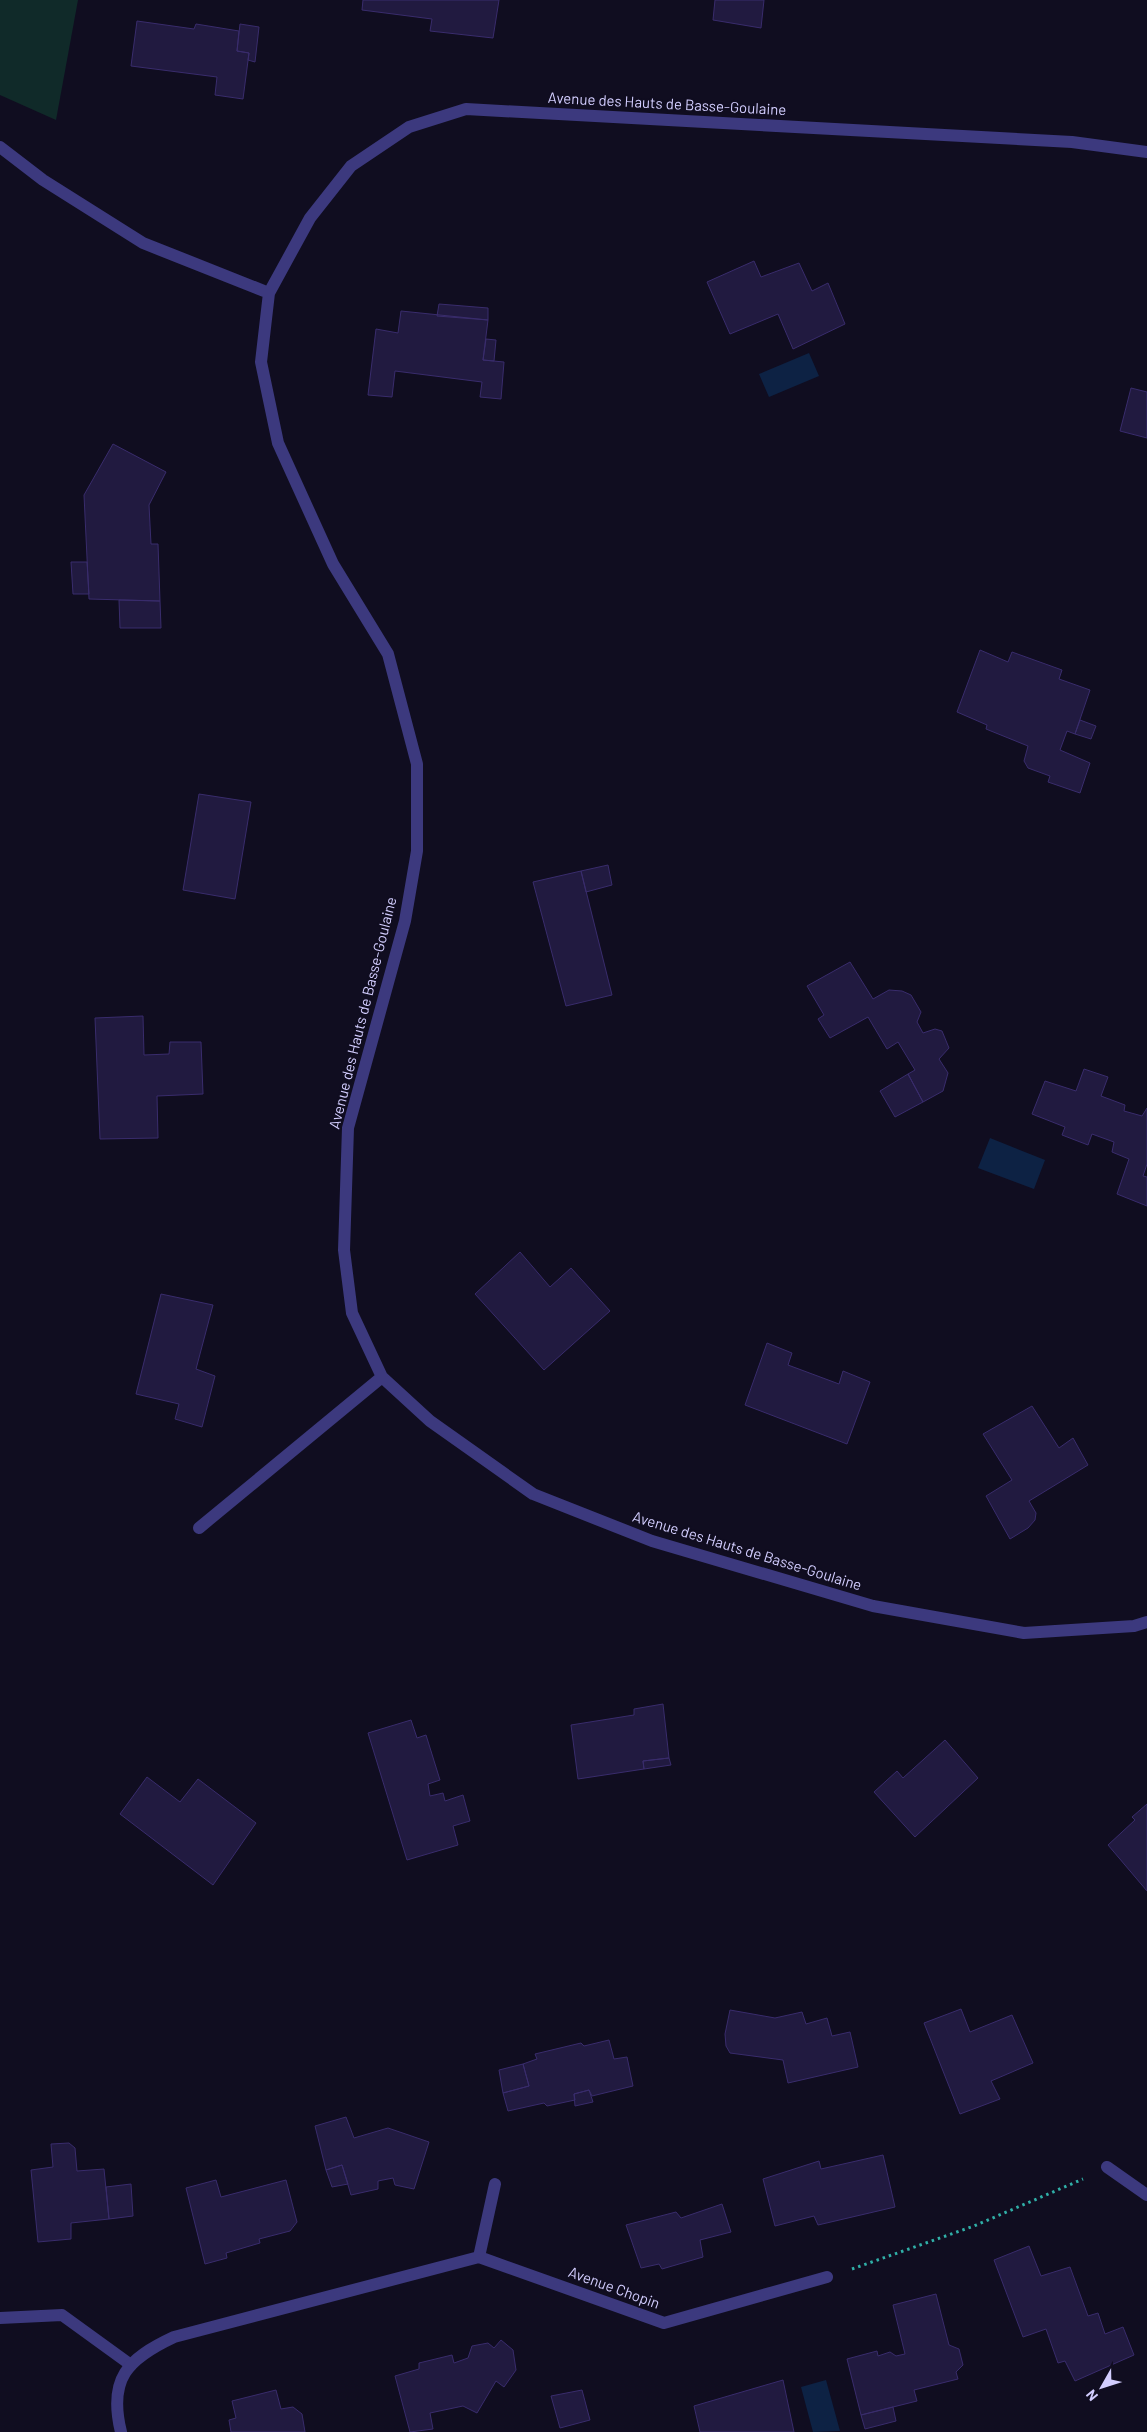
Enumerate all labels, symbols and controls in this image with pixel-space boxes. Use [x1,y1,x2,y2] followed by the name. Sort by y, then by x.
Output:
[547,88,787,118] street label: Avenue des Hauts de Basse-Goulaine
[324,895,400,1131] street label: Avenue des Hauts de Basse-Goulaine
[631,1507,864,1594] street label: Avenue des Hauts de Basse-Goulaine
[566,2262,663,2312] street label: Avenue Chopin
[1077,2362,1127,2412] north arrow
[1082,2387,1101,2404] text: N

